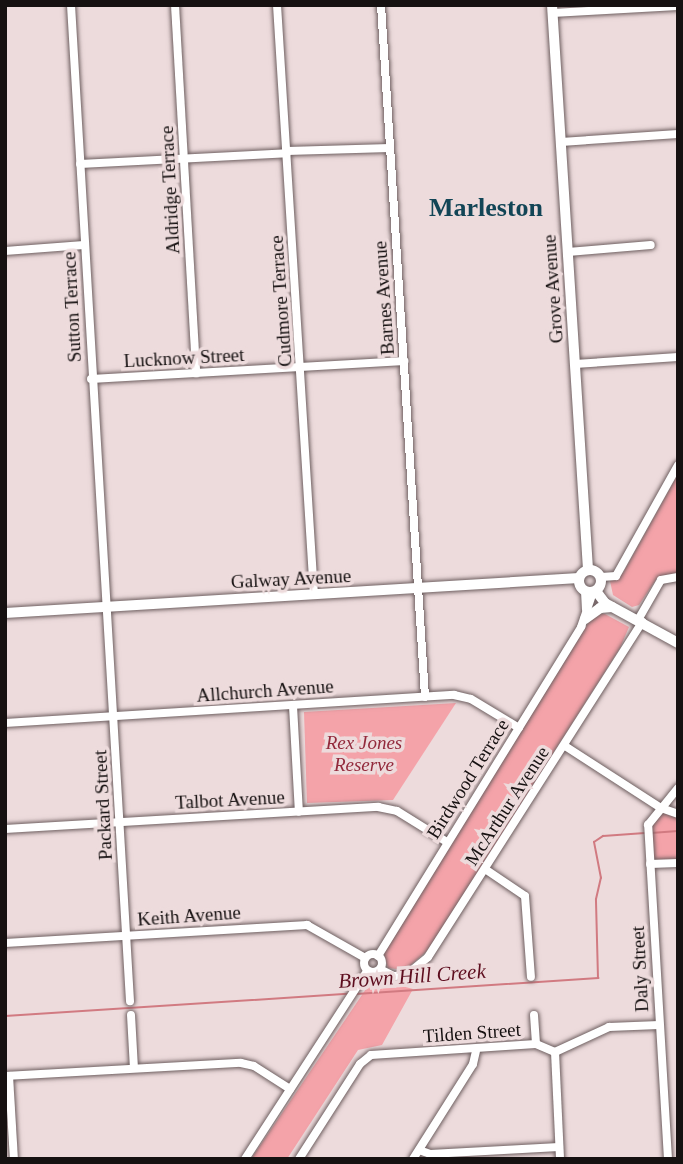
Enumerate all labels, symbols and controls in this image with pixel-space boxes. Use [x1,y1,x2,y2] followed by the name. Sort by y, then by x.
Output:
[155,125,185,255] street label: Aldridge Terrace
[429,192,543,224] district label: Marleston
[538,233,568,345] street label: Grove Avenue
[265,234,297,368] street label: Cudmore Terrace
[369,240,399,356] street label: Barnes Avenue
[58,251,86,363] street label: Sutton Terrace
[123,343,245,373] street label: Lucknow Street
[230,564,352,594] street label: Galway Avenue
[195,675,335,707] street label: Allchurch Avenue
[422,715,514,843] street label: Birdwood Terrace
[326,732,402,776] park label: Rex Jones Reserve
[460,742,554,870] street label: McArthur Avenue
[89,749,117,861] street label: Packard Street
[174,786,286,814] street label: Talbot Avenue
[136,901,242,931] street label: Keith Avenue
[626,925,654,1013] street label: Daly Street
[337,958,487,994] water label: Brown Hill Creek
[422,1018,522,1048] street label: Tilden Street

